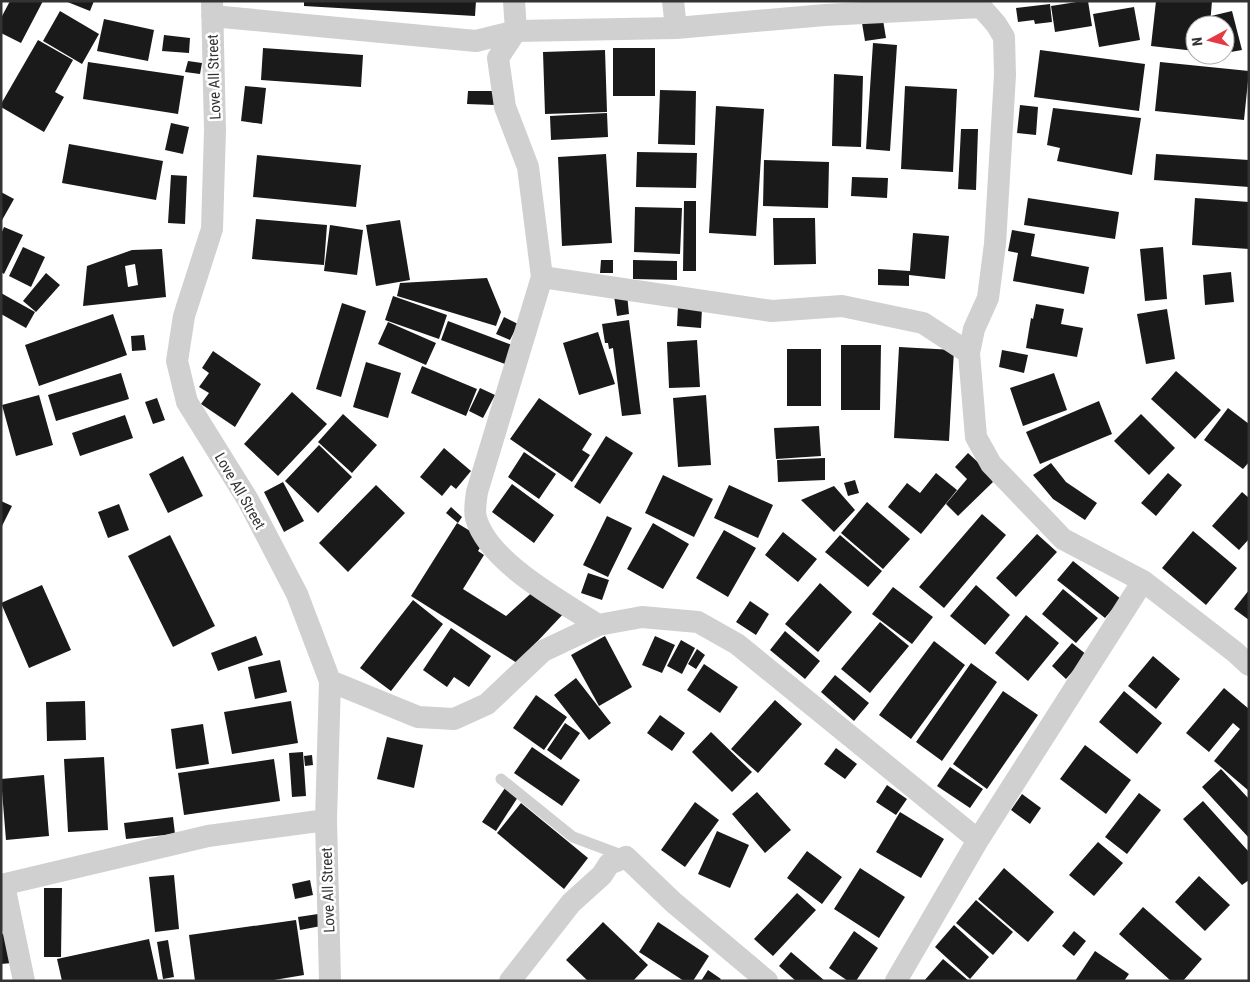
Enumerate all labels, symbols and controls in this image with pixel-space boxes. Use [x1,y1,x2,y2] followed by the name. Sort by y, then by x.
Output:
[1185,15,1235,65] north arrow
[204,34,224,120] street label: Love All Street
[1189,36,1206,47] text: N
[211,449,269,533] street label: Love All Street
[318,847,338,933] street label: Love All Street

